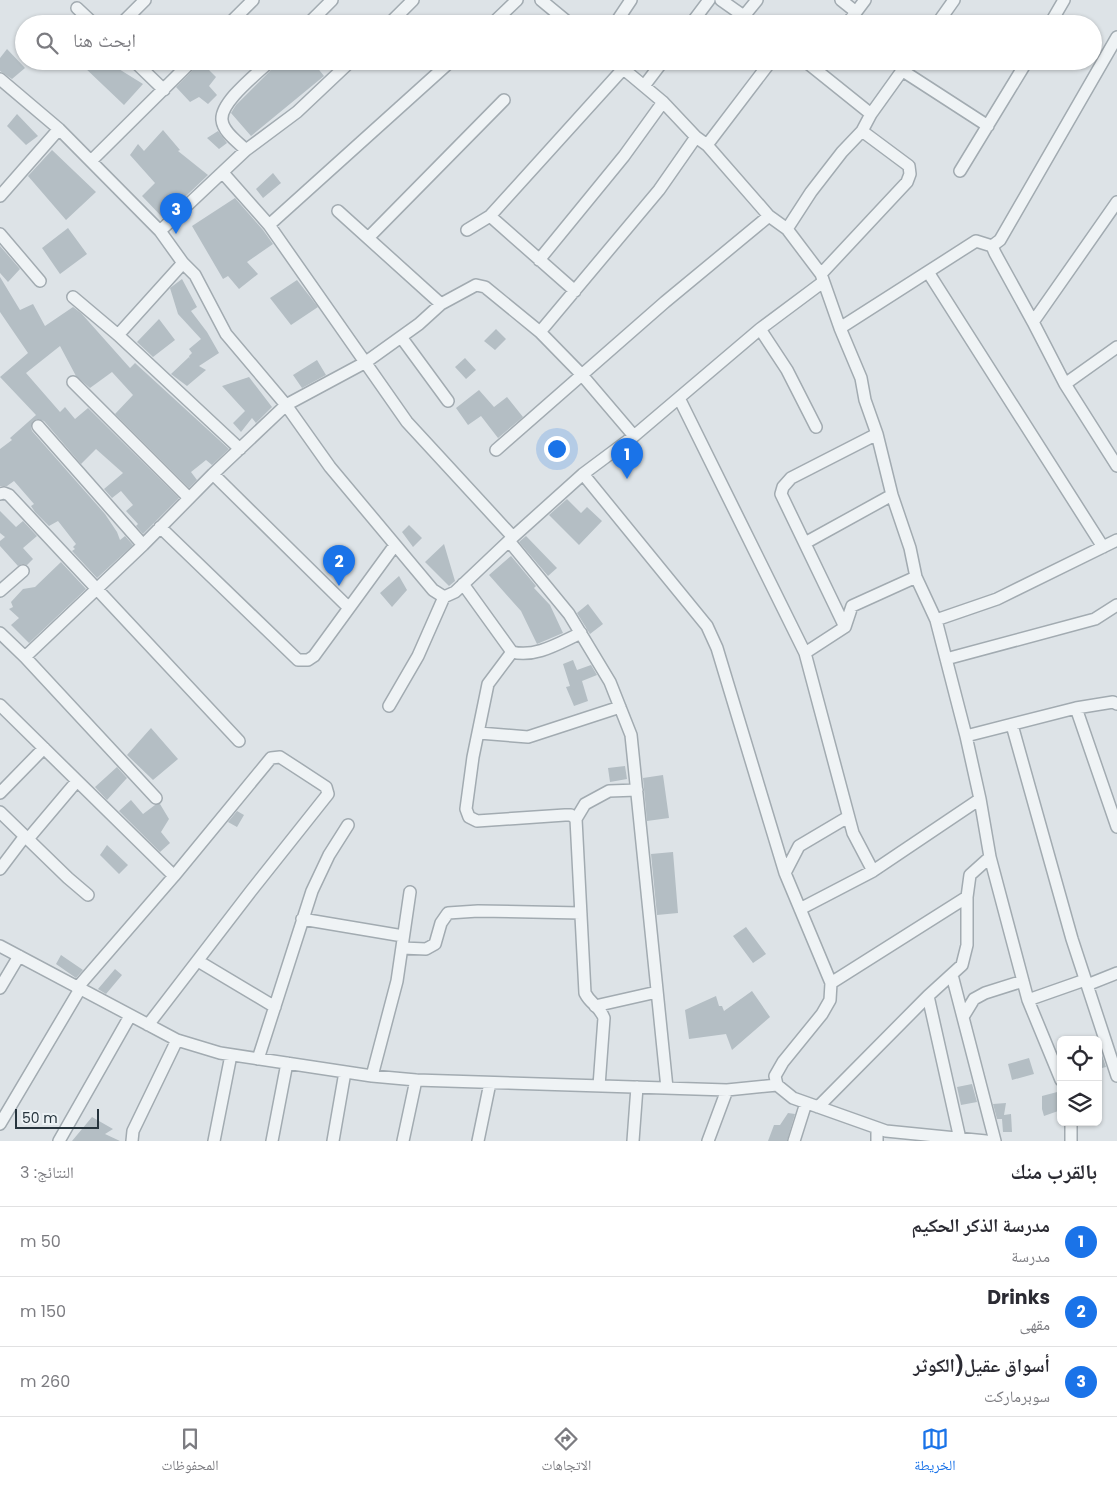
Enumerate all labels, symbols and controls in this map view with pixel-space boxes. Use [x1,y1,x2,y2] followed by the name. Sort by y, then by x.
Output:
[15,15,1102,70] search box
[73,27,136,54] text: ابحث هنا
[33,29,61,57] icon: search
[160,193,192,234] pin: 3
[544,436,570,462] your location
[611,438,643,479] pin: 1
[323,545,355,586] pin: 2
[1057,1036,1102,1126] map controls
[1057,1036,1102,1081] button: locate
[1057,1081,1102,1126] button: layers
[15,1106,99,1129] scale bar
[22,1108,58,1128] text: 50 m
[1011,1157,1097,1186] text: بالقرب منك
[20,1161,74,1184] text: النتائج: 3
[912,1212,1050,1239] text: مدرسة الذكر الحكيم
[20,1230,61,1253] text: 50 m
[1078,1230,1084,1253] text: 1
[1011,1245,1050,1268] text: مدرسة
[987,1284,1050,1311] text: Drinks
[20,1300,66,1323] text: 150 m
[1076,1300,1086,1323] text: 2
[1019,1313,1050,1336] text: مقهى
[913,1352,1050,1379] text: أسواق عقيل(الكوثر
[20,1370,70,1393] text: 260 m
[1076,1370,1086,1393] text: 3
[984,1385,1050,1408] text: سوبرماركت
[162,1425,218,1479] tab: المحفوظات
[542,1425,591,1479] tab: الاتجاهات
[914,1425,955,1479] tab: الخريطة

